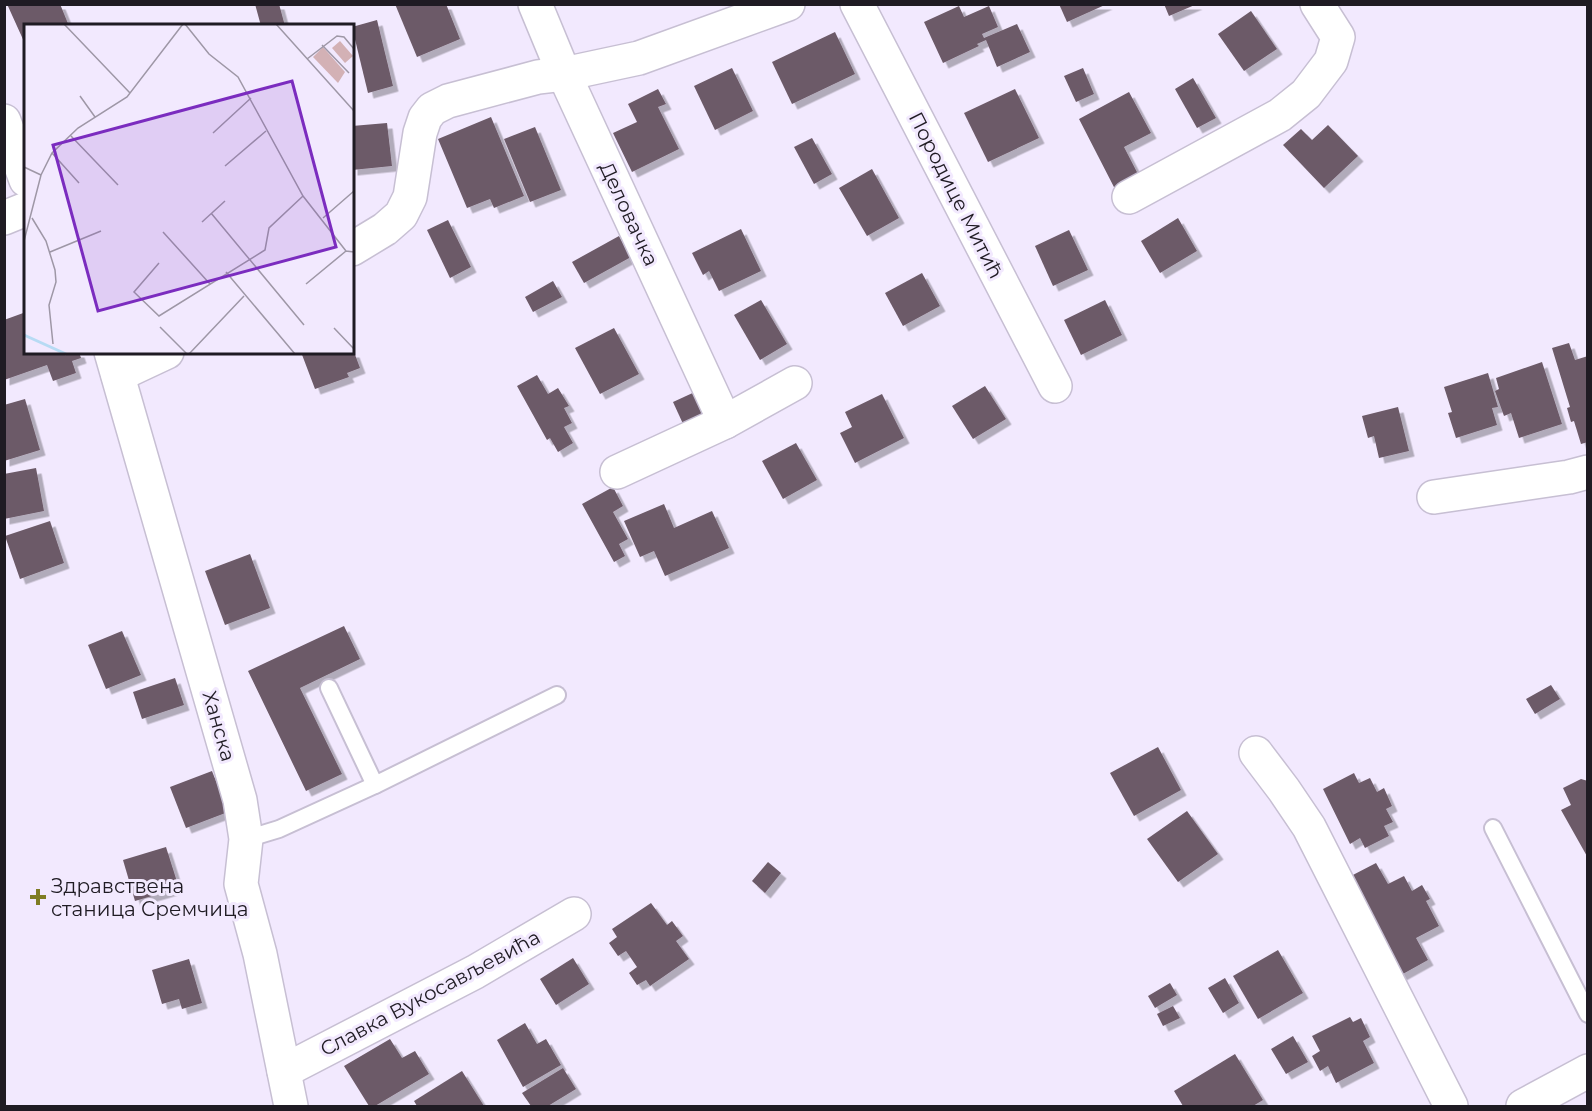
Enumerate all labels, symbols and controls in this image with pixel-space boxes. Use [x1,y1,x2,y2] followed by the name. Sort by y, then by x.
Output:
[24,24,354,354] inset map
[904,108,1008,282] street label: Породице Митић
[594,158,664,270] street label: Деловачка
[198,688,240,764] street label: Ханска
[51,874,248,921] place label: Здравствена станица Сремчица
[29,888,47,906] marker: Здравствена станица Сремчица
[316,925,544,1061] street label: Славка Вукосављевића

